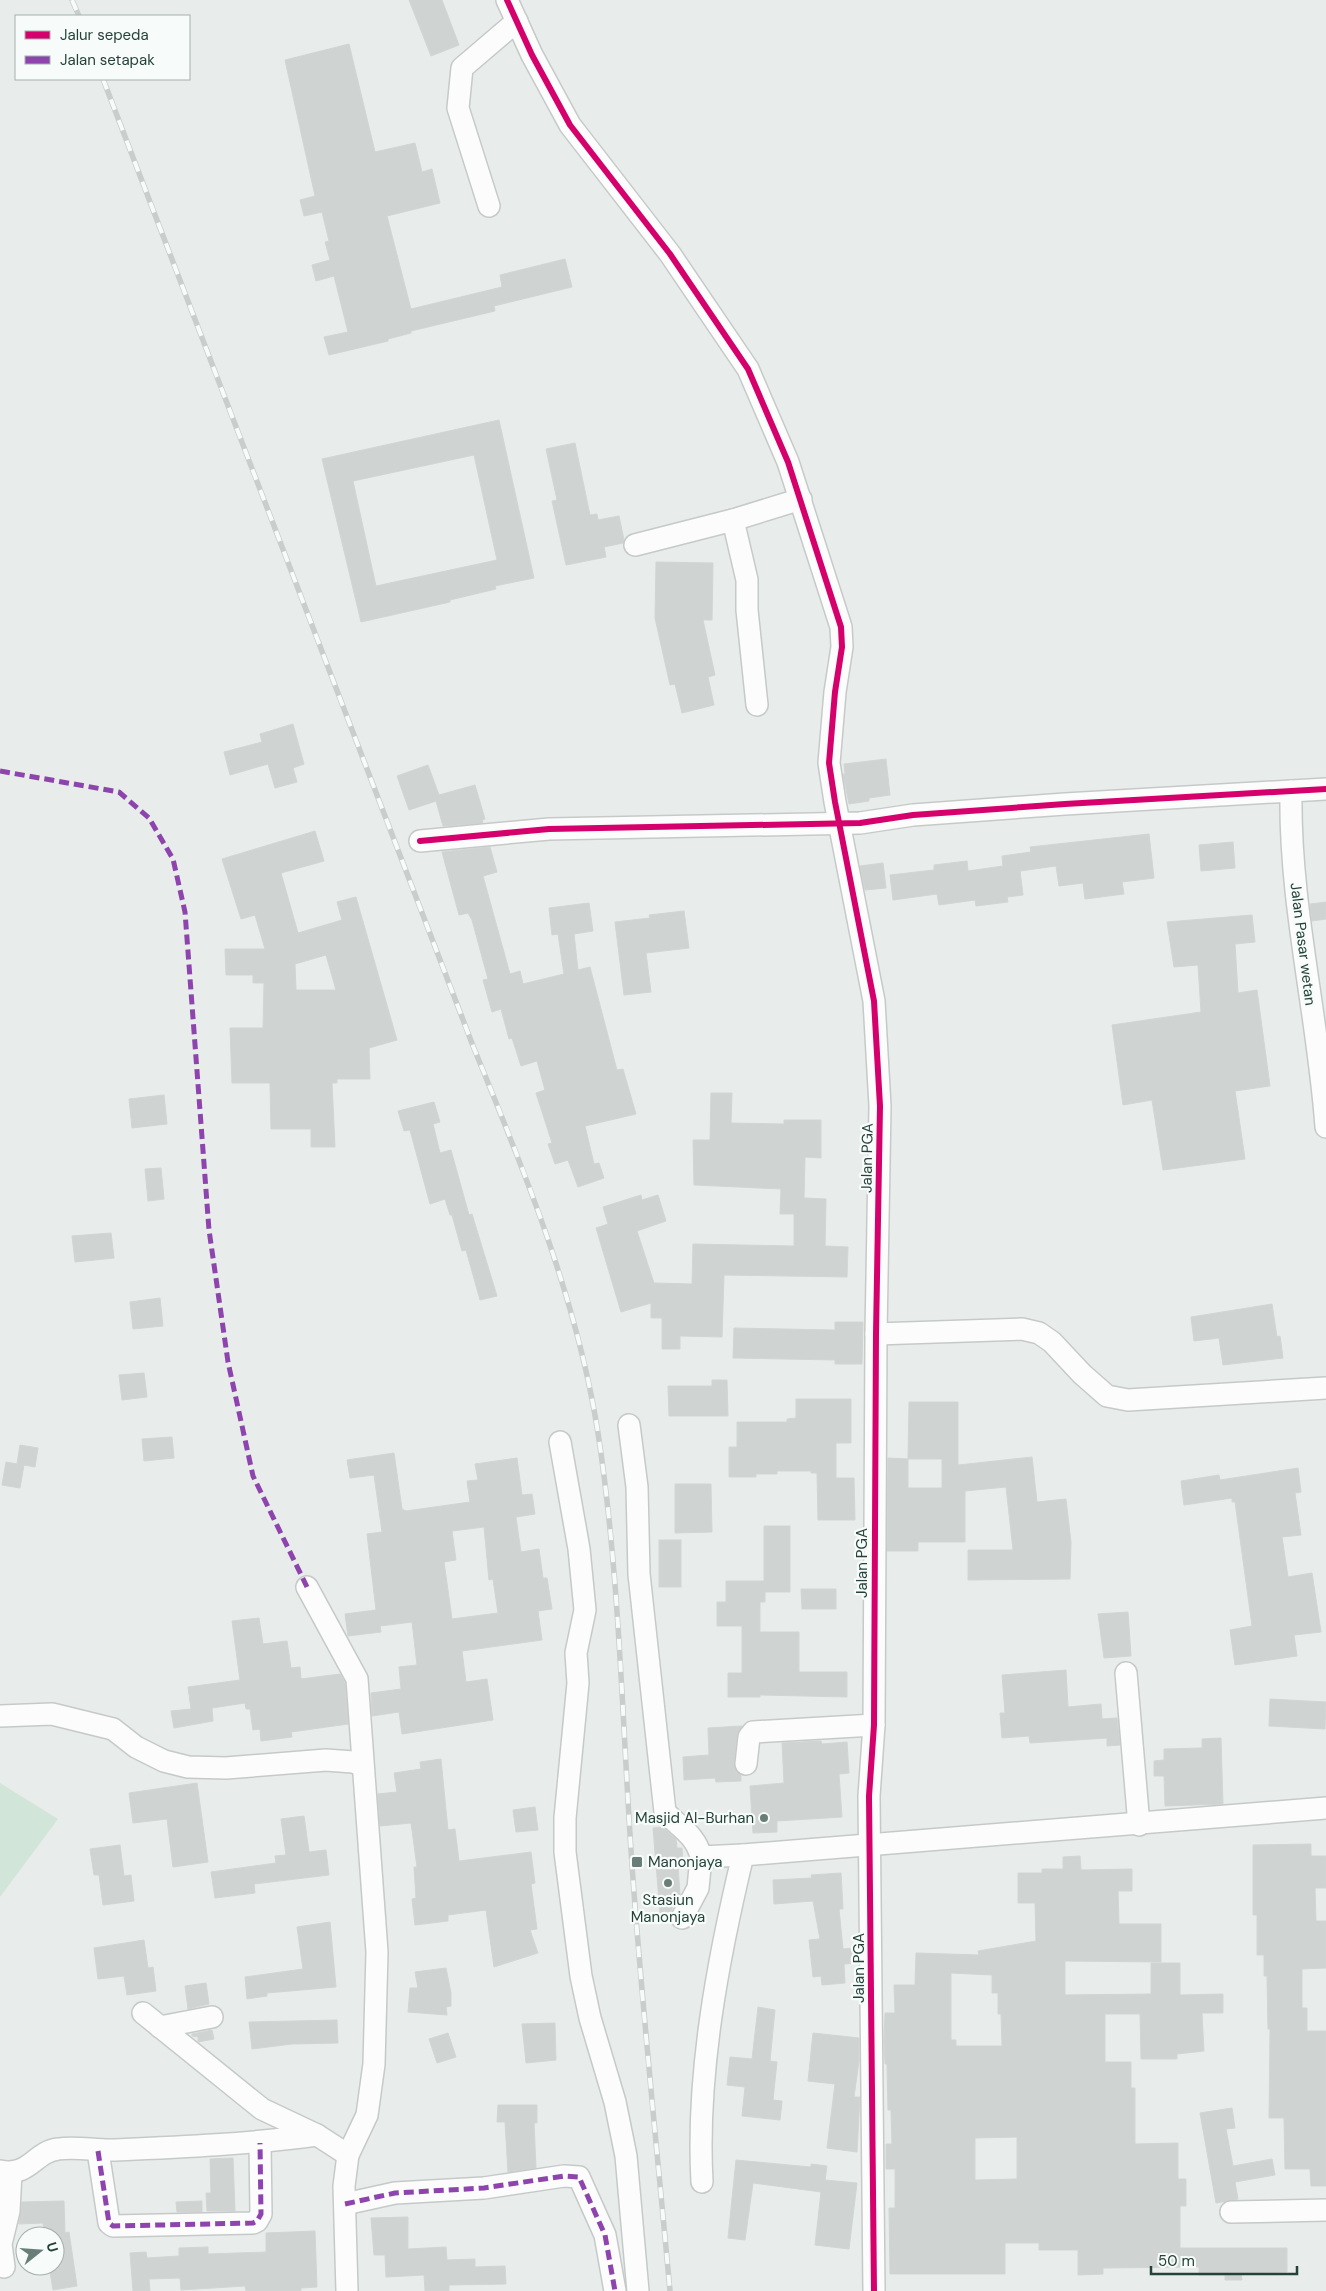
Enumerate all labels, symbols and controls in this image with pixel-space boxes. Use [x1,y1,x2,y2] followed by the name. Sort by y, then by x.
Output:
[15,15,190,80] legend
[60,25,149,45] text: Jalur sepeda
[60,50,155,70] text: Jalan setapak
[1286,881,1320,1007] street label: Jalan Pasar wetan
[856,1123,878,1193] street label: Jalan PGA
[852,1528,872,1598] street label: Jalan PGA
[635,1808,754,1828] place label: Masjid Al-Burhan
[758,1812,770,1824] marker: Masjid Al-Burhan
[648,1852,723,1872] place label: Manonjaya
[630,1855,644,1869] marker: Manonjaya
[662,1877,674,1889] marker: Stasiun Manonjaya
[631,1890,705,1927] place label: Stasiun Manonjaya
[849,1933,869,2003] street label: Jalan PGA
[15,2226,65,2276] north arrow
[42,2240,62,2254] text: U
[1151,2244,1297,2276] scale bar
[1158,2251,1195,2271] text: 50 m

